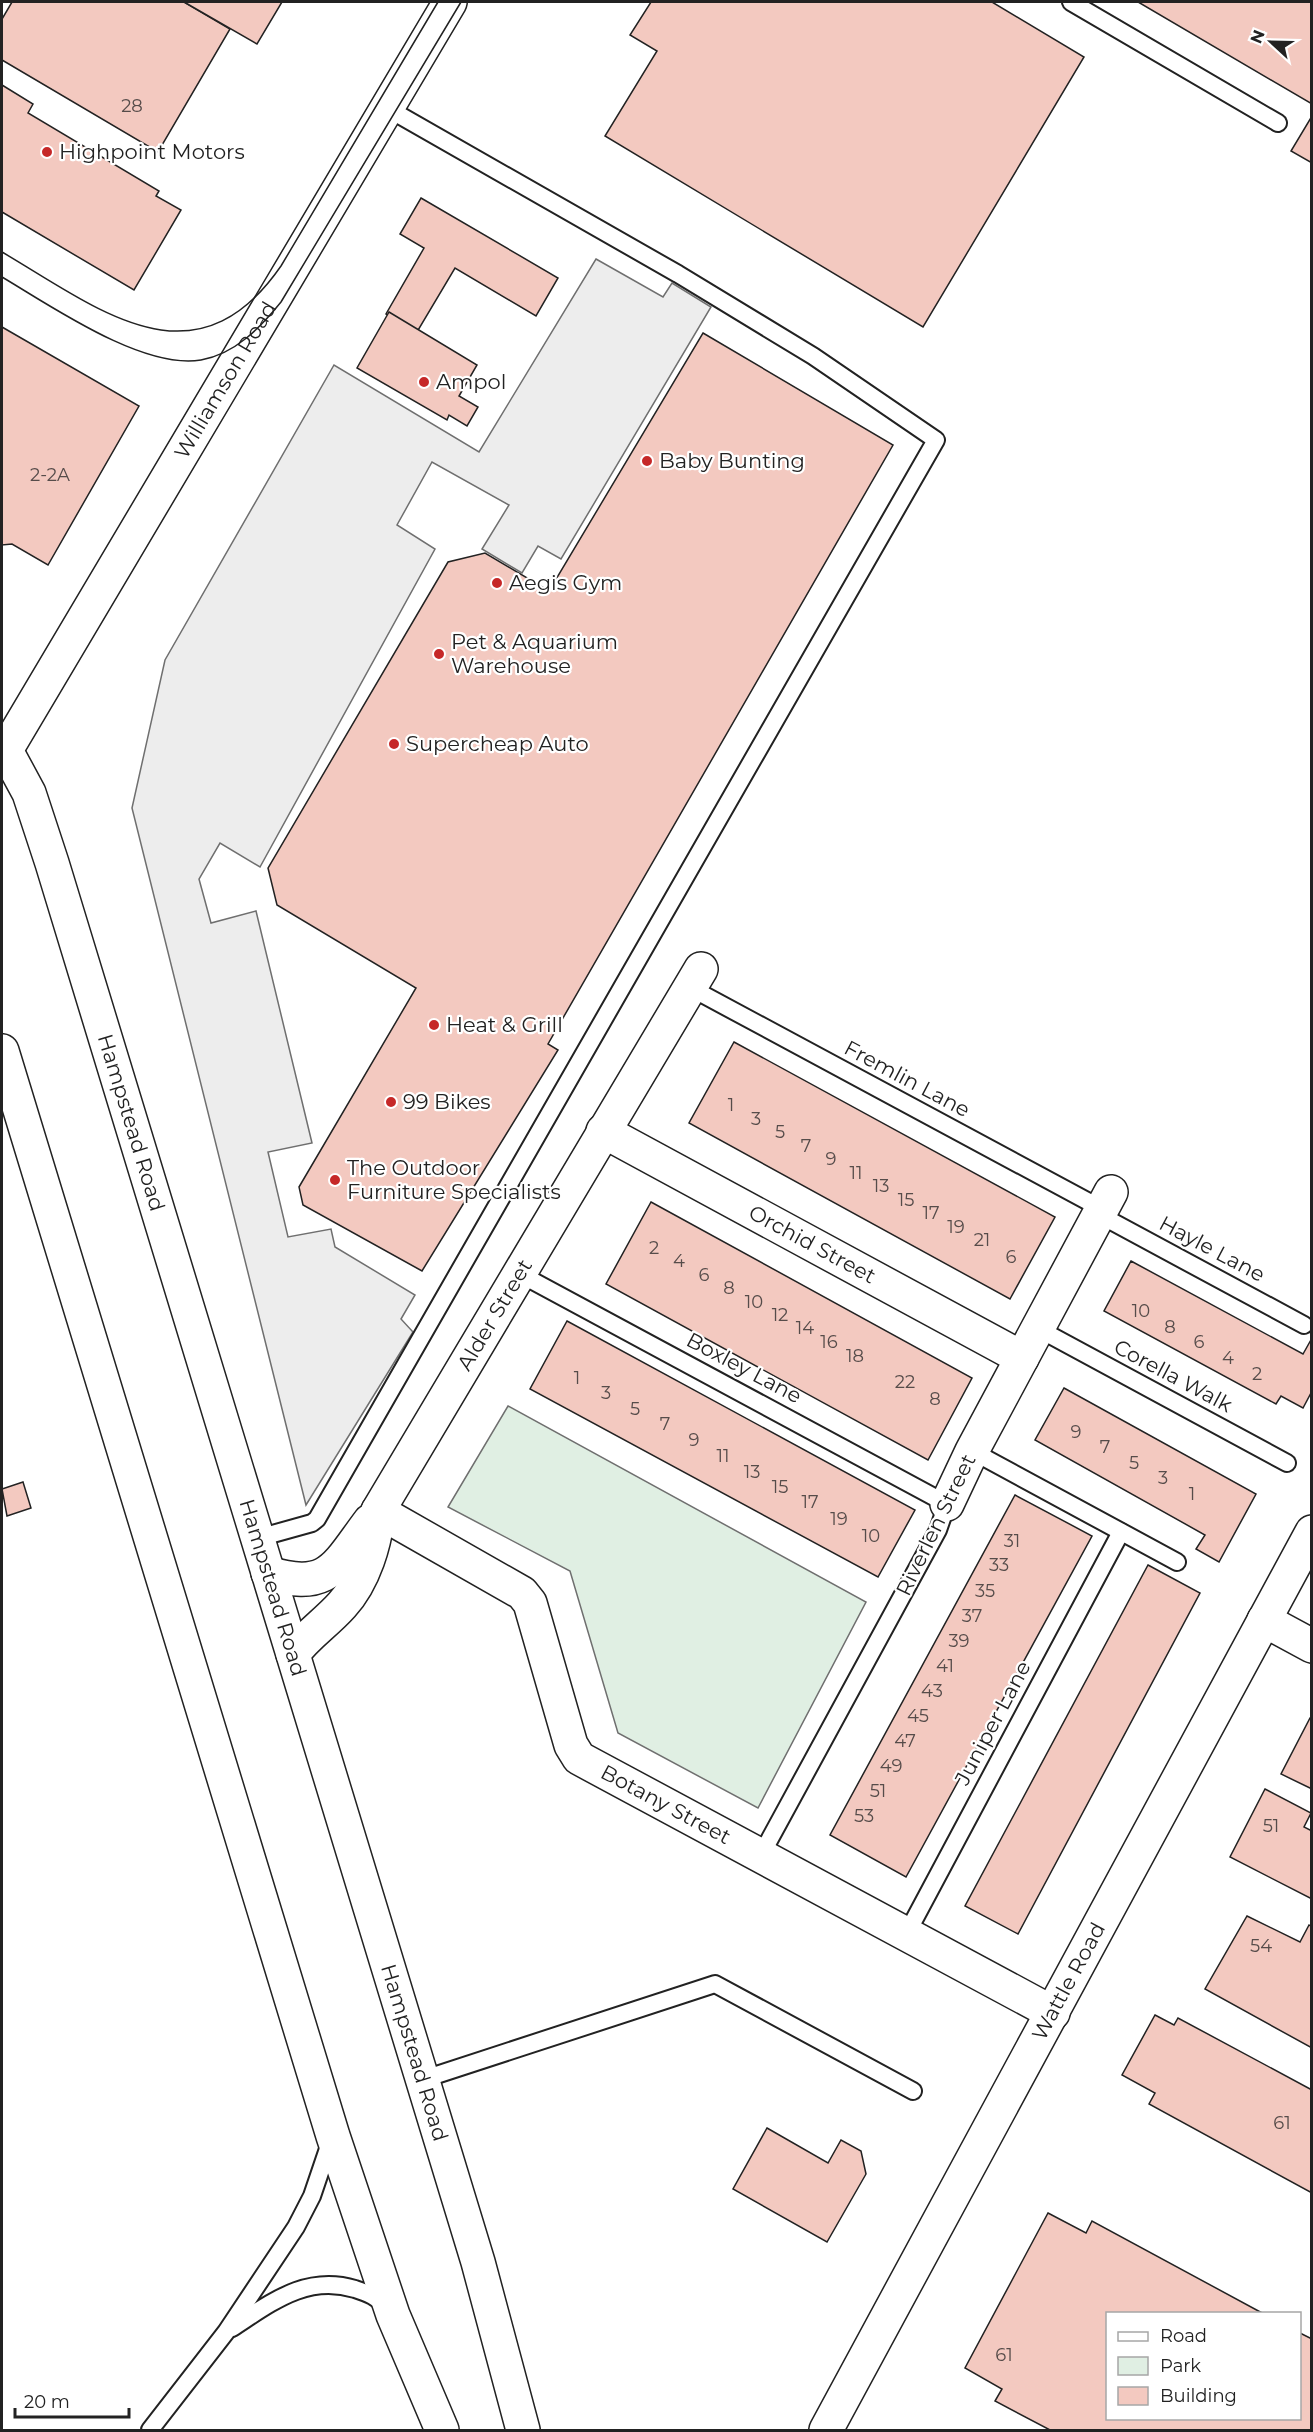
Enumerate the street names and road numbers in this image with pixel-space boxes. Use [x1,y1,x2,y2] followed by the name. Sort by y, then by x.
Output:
[169,297,281,463] street label: Williamson Road
[93,1031,170,1214] street label: Hampstead Road
[840,1035,974,1122] street label: Fremlin Lane
[745,1199,880,1288] street label: Orchid Street
[1155,1210,1269,1287] street label: Hayle Lane
[452,1255,537,1375] street label: Alder Street
[682,1327,806,1408] street label: Boxley Lane
[1110,1334,1237,1417] street label: Corella Walk
[890,1450,981,1600] street label: Riverlen Street
[234,1496,312,1679] street label: Hampstead Road
[949,1656,1036,1790] street label: Juniper Lane
[597,1759,735,1849] street label: Botany Street
[1026,1918,1110,2044] street label: Wattle Road
[376,1961,453,2144] street label: Hampstead Road

